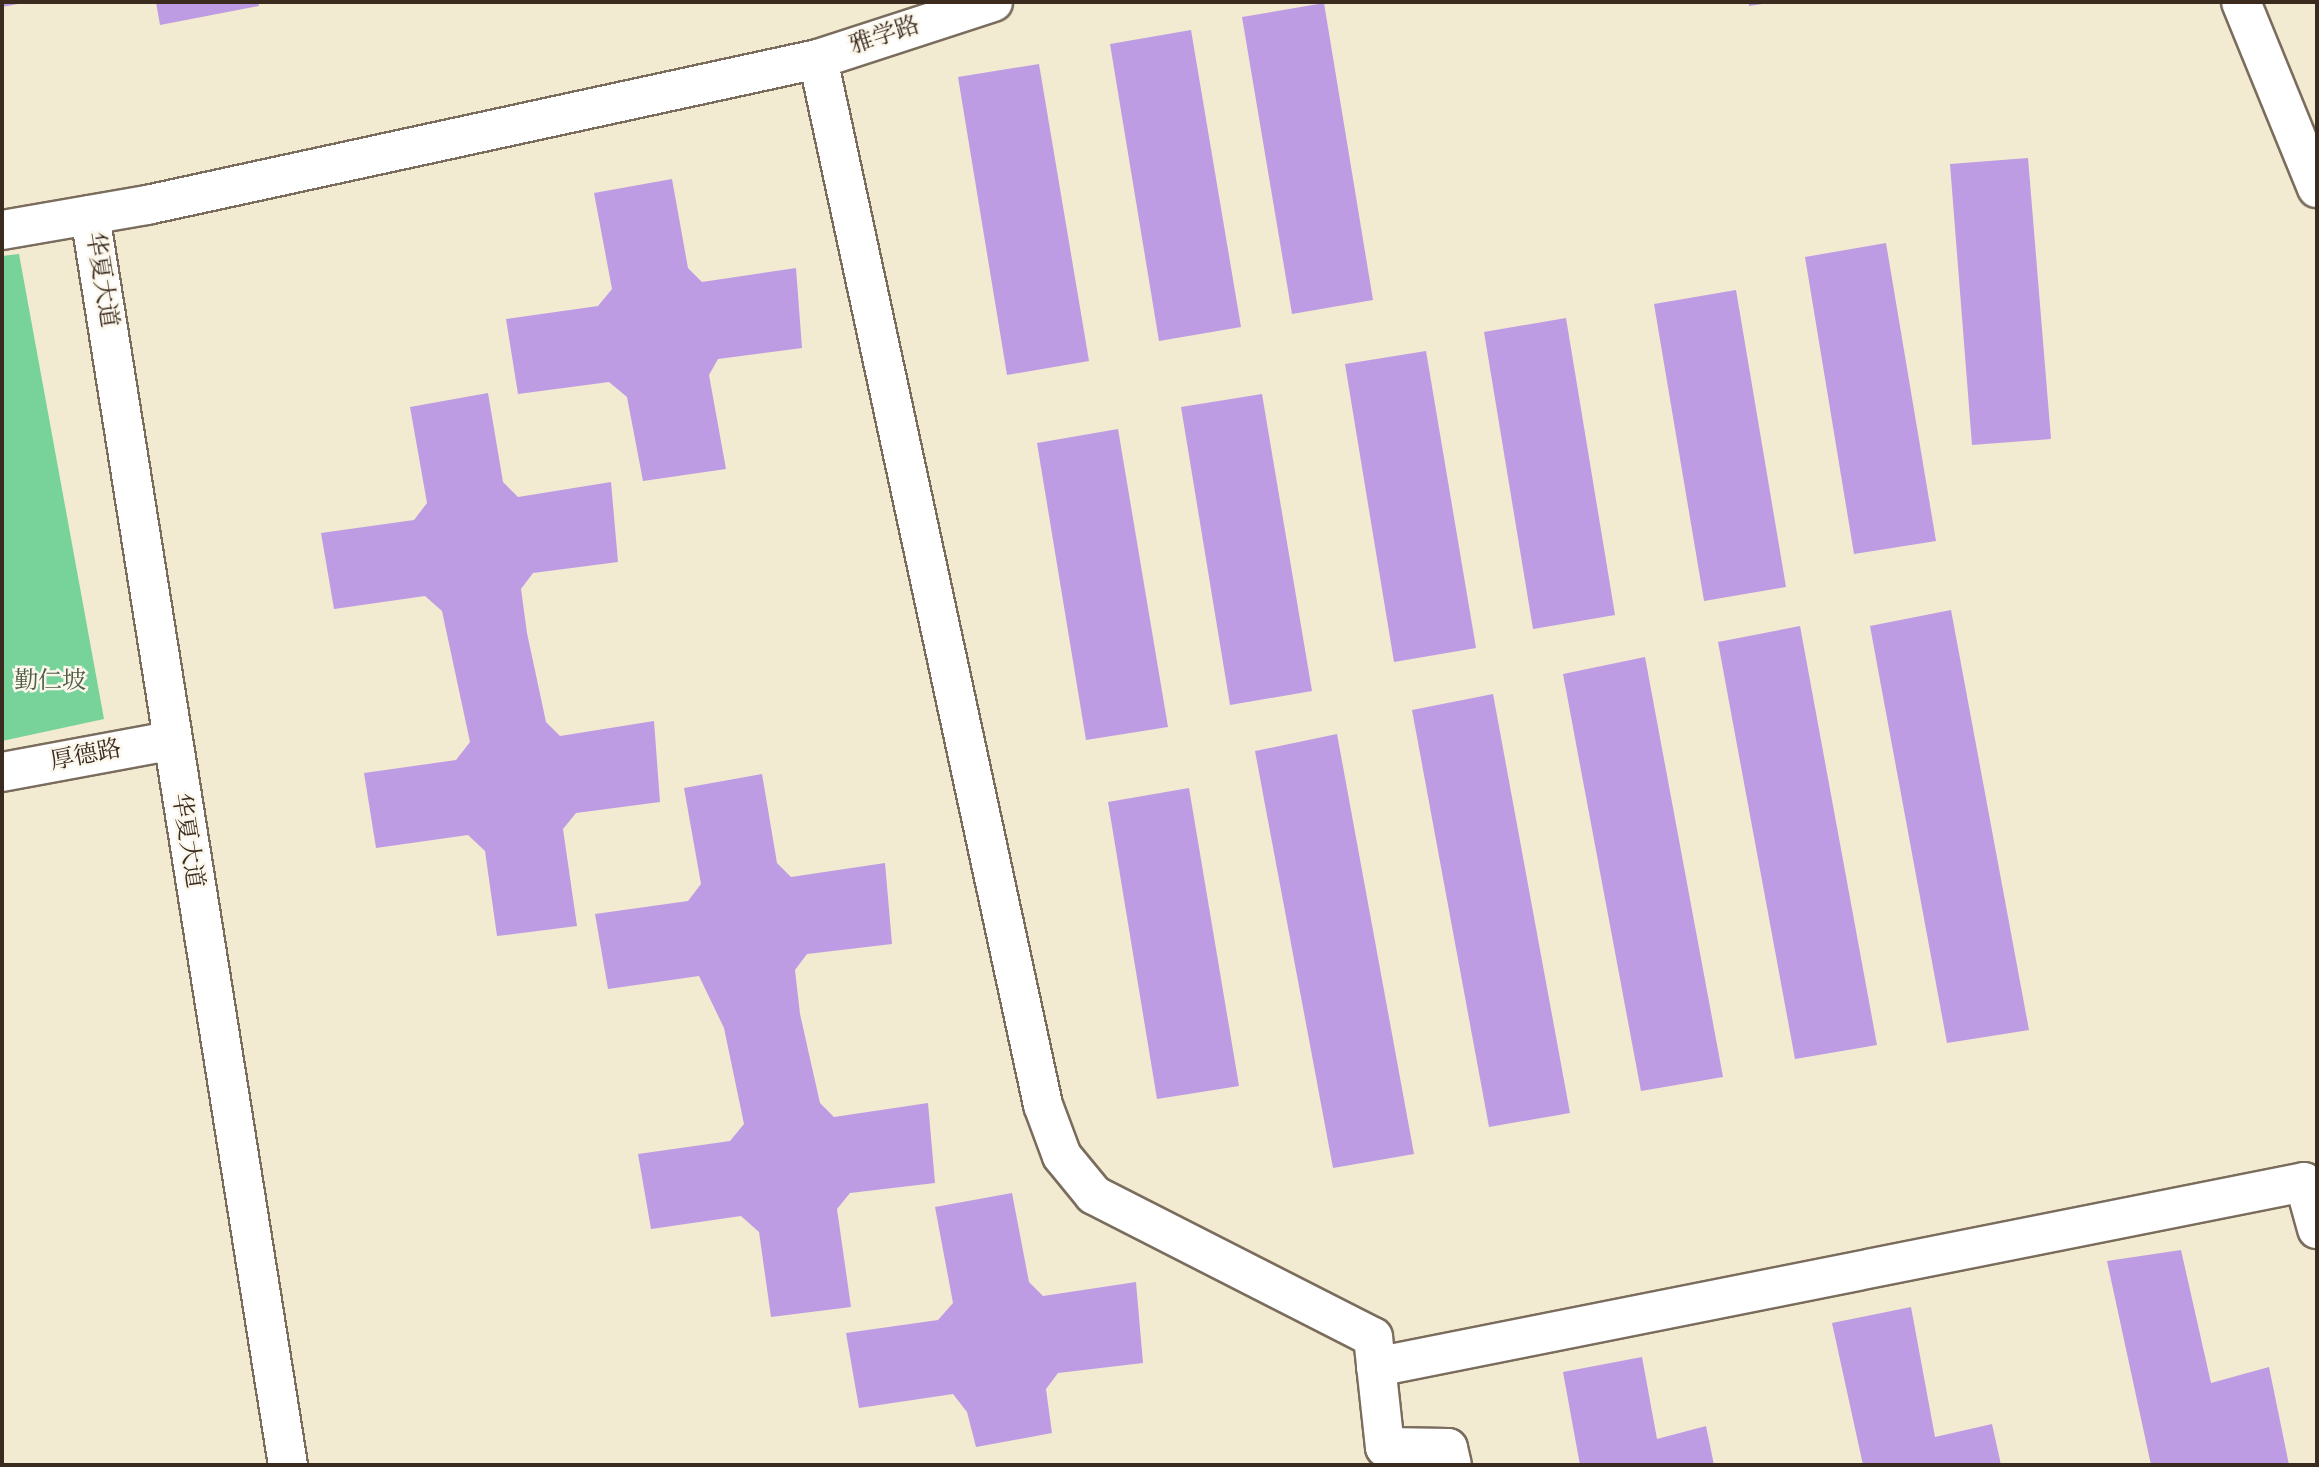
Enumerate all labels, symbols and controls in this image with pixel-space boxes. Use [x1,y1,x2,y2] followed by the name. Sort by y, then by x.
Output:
[846,12,924,62] street label: 雅学路
[78,230,122,330] street label: 华夏大道
[14,669,86,697] park label: 勤仁坡
[48,736,124,778] street label: 厚德路
[164,791,208,891] street label: 华夏大道

